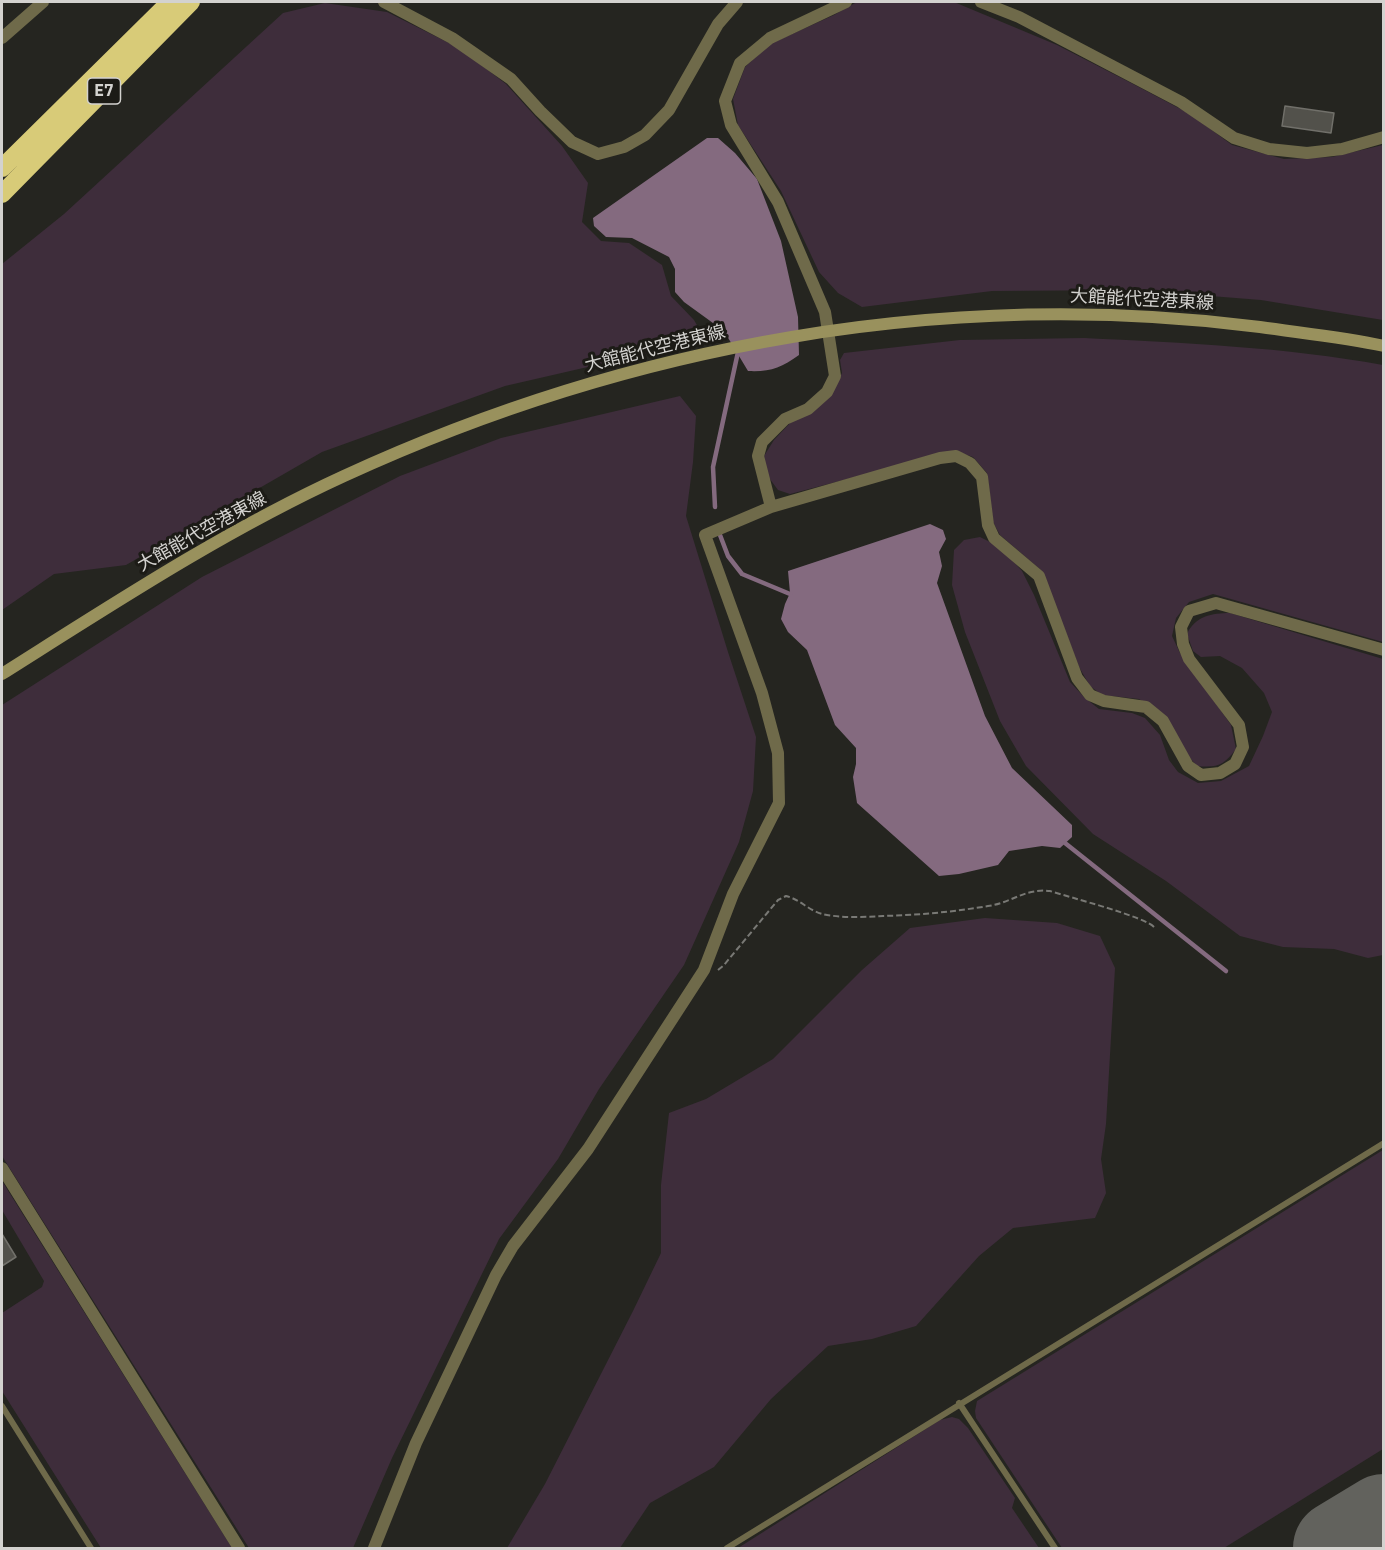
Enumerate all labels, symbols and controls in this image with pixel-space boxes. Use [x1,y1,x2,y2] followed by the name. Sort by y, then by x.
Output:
[88,78,120,104] road number: E7
[1070,285,1214,315] street label: 大館能代空港東線
[583,321,727,377] street label: 大館能代空港東線
[134,488,270,576] street label: 大館能代空港東線

